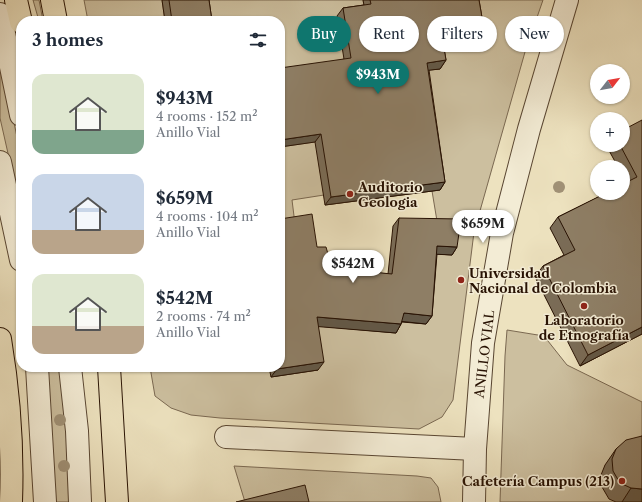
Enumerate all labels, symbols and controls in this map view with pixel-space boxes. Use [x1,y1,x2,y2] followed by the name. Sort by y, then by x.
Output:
[297,16,351,52] chip: Buy
[359,16,419,52] chip: Rent
[427,16,497,52] chip: Filters
[505,16,564,52] chip: New
[247,29,269,51] icon: filters
[32,30,103,50] text: 3 homes
[350,61,406,95] pin: $943M
[590,64,630,104] north arrow
[590,64,630,200] map controls
[356,66,400,82] text: $943M
[156,88,213,108] text: $943M
[64,90,112,138] icon: home
[156,108,257,124] text: 4 rooms · 152 m²
[590,112,630,152] button: +
[156,124,220,140] text: Anillo Vial
[590,160,630,200] button: −
[357,179,423,210] place label: Auditorio Geologia
[156,188,213,208] text: $659M
[345,189,355,199] marker: Auditorio Geologia
[64,190,112,238] icon: home
[156,208,259,224] text: 4 rooms · 104 m²
[455,210,511,244] pin: $659M
[461,215,505,231] text: $659M
[156,224,220,240] text: Anillo Vial
[325,250,381,284] pin: $542M
[331,255,375,271] text: $542M
[469,265,617,296] place label: Universidad Nacional de Colombia
[456,275,466,285] marker: Universidad Nacional de Colombia
[156,288,213,308] text: $542M
[64,290,112,338] icon: home
[579,301,589,311] marker: Laboratorio de Etnografía
[156,308,251,324] text: 2 rooms · 74 m²
[471,309,497,400] street label: ANILLO VIAL
[539,312,630,343] place label: Laboratorio de Etnografía
[156,324,220,340] text: Anillo Vial
[462,473,614,489] place label: Cafetería Campus (213)
[617,476,627,486] marker: Cafetería Campus (213)

